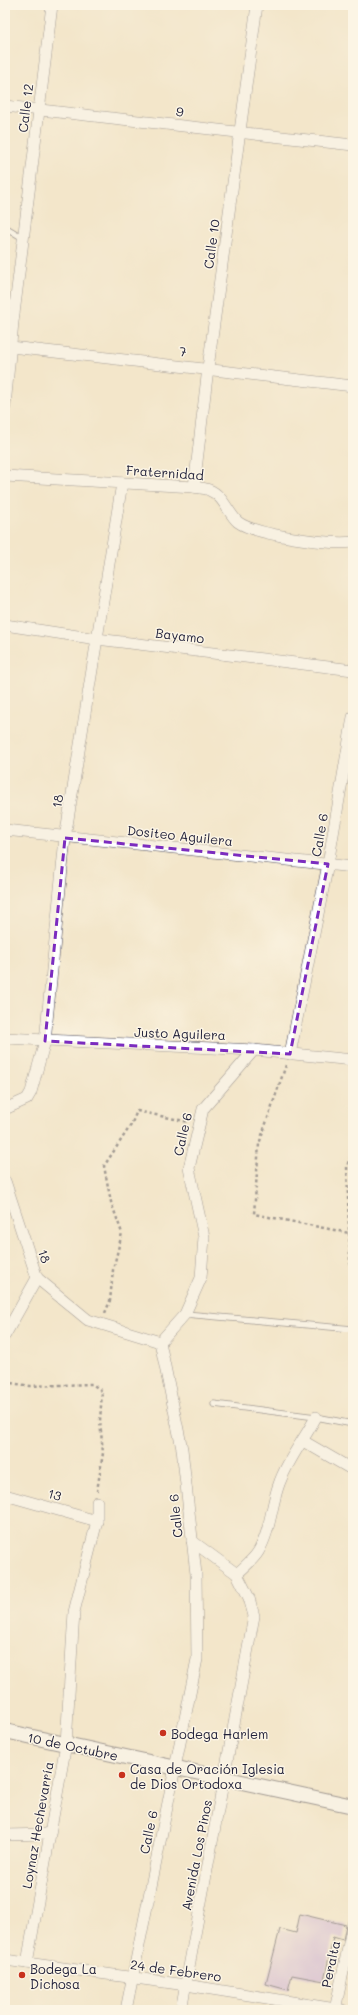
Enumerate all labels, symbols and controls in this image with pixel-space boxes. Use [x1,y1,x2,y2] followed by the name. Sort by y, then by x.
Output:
[14,83,36,133] street label: Calle 12
[175,102,185,120] street label: 9
[199,218,223,270] street label: Calle 10
[179,342,187,360] street label: 7
[126,461,204,483] street label: Fraternidad
[155,624,206,646] street label: Bayamo
[48,793,66,809] street label: 18
[307,812,331,858] street label: Calle 6
[126,821,234,849] street label: Dositeo Aguilera
[134,1023,226,1043] street label: Justo Aguilera
[169,1111,195,1157] street label: Calle 6
[35,1247,55,1265] street label: 18
[46,1484,64,1504] street label: 13
[164,1493,186,1539] street label: Calle 6
[171,1725,268,1742] place label: Bodega Harlem
[26,1728,120,1764] street label: 10 de Octubre
[158,1728,168,1738] marker: Bodega Harlem
[17,1760,57,1890] street label: Loynaz Hechevarría
[130,1760,285,1792] place label: Casa de Oración Iglesia de Dios Ortodoxa
[117,1770,127,1780] marker: Casa de Oración Iglesia de Dios Ortodoxa
[177,1798,215,1912] street label: Avenida Los Pinos
[135,1809,161,1855] street label: Calle 6
[317,1939,343,1989] street label: Peralta
[129,1955,223,1985] street label: 24 de Febrero
[30,1960,97,1992] place label: Bodega La Dichosa
[17,1970,27,1980] marker: Bodega La Dichosa

